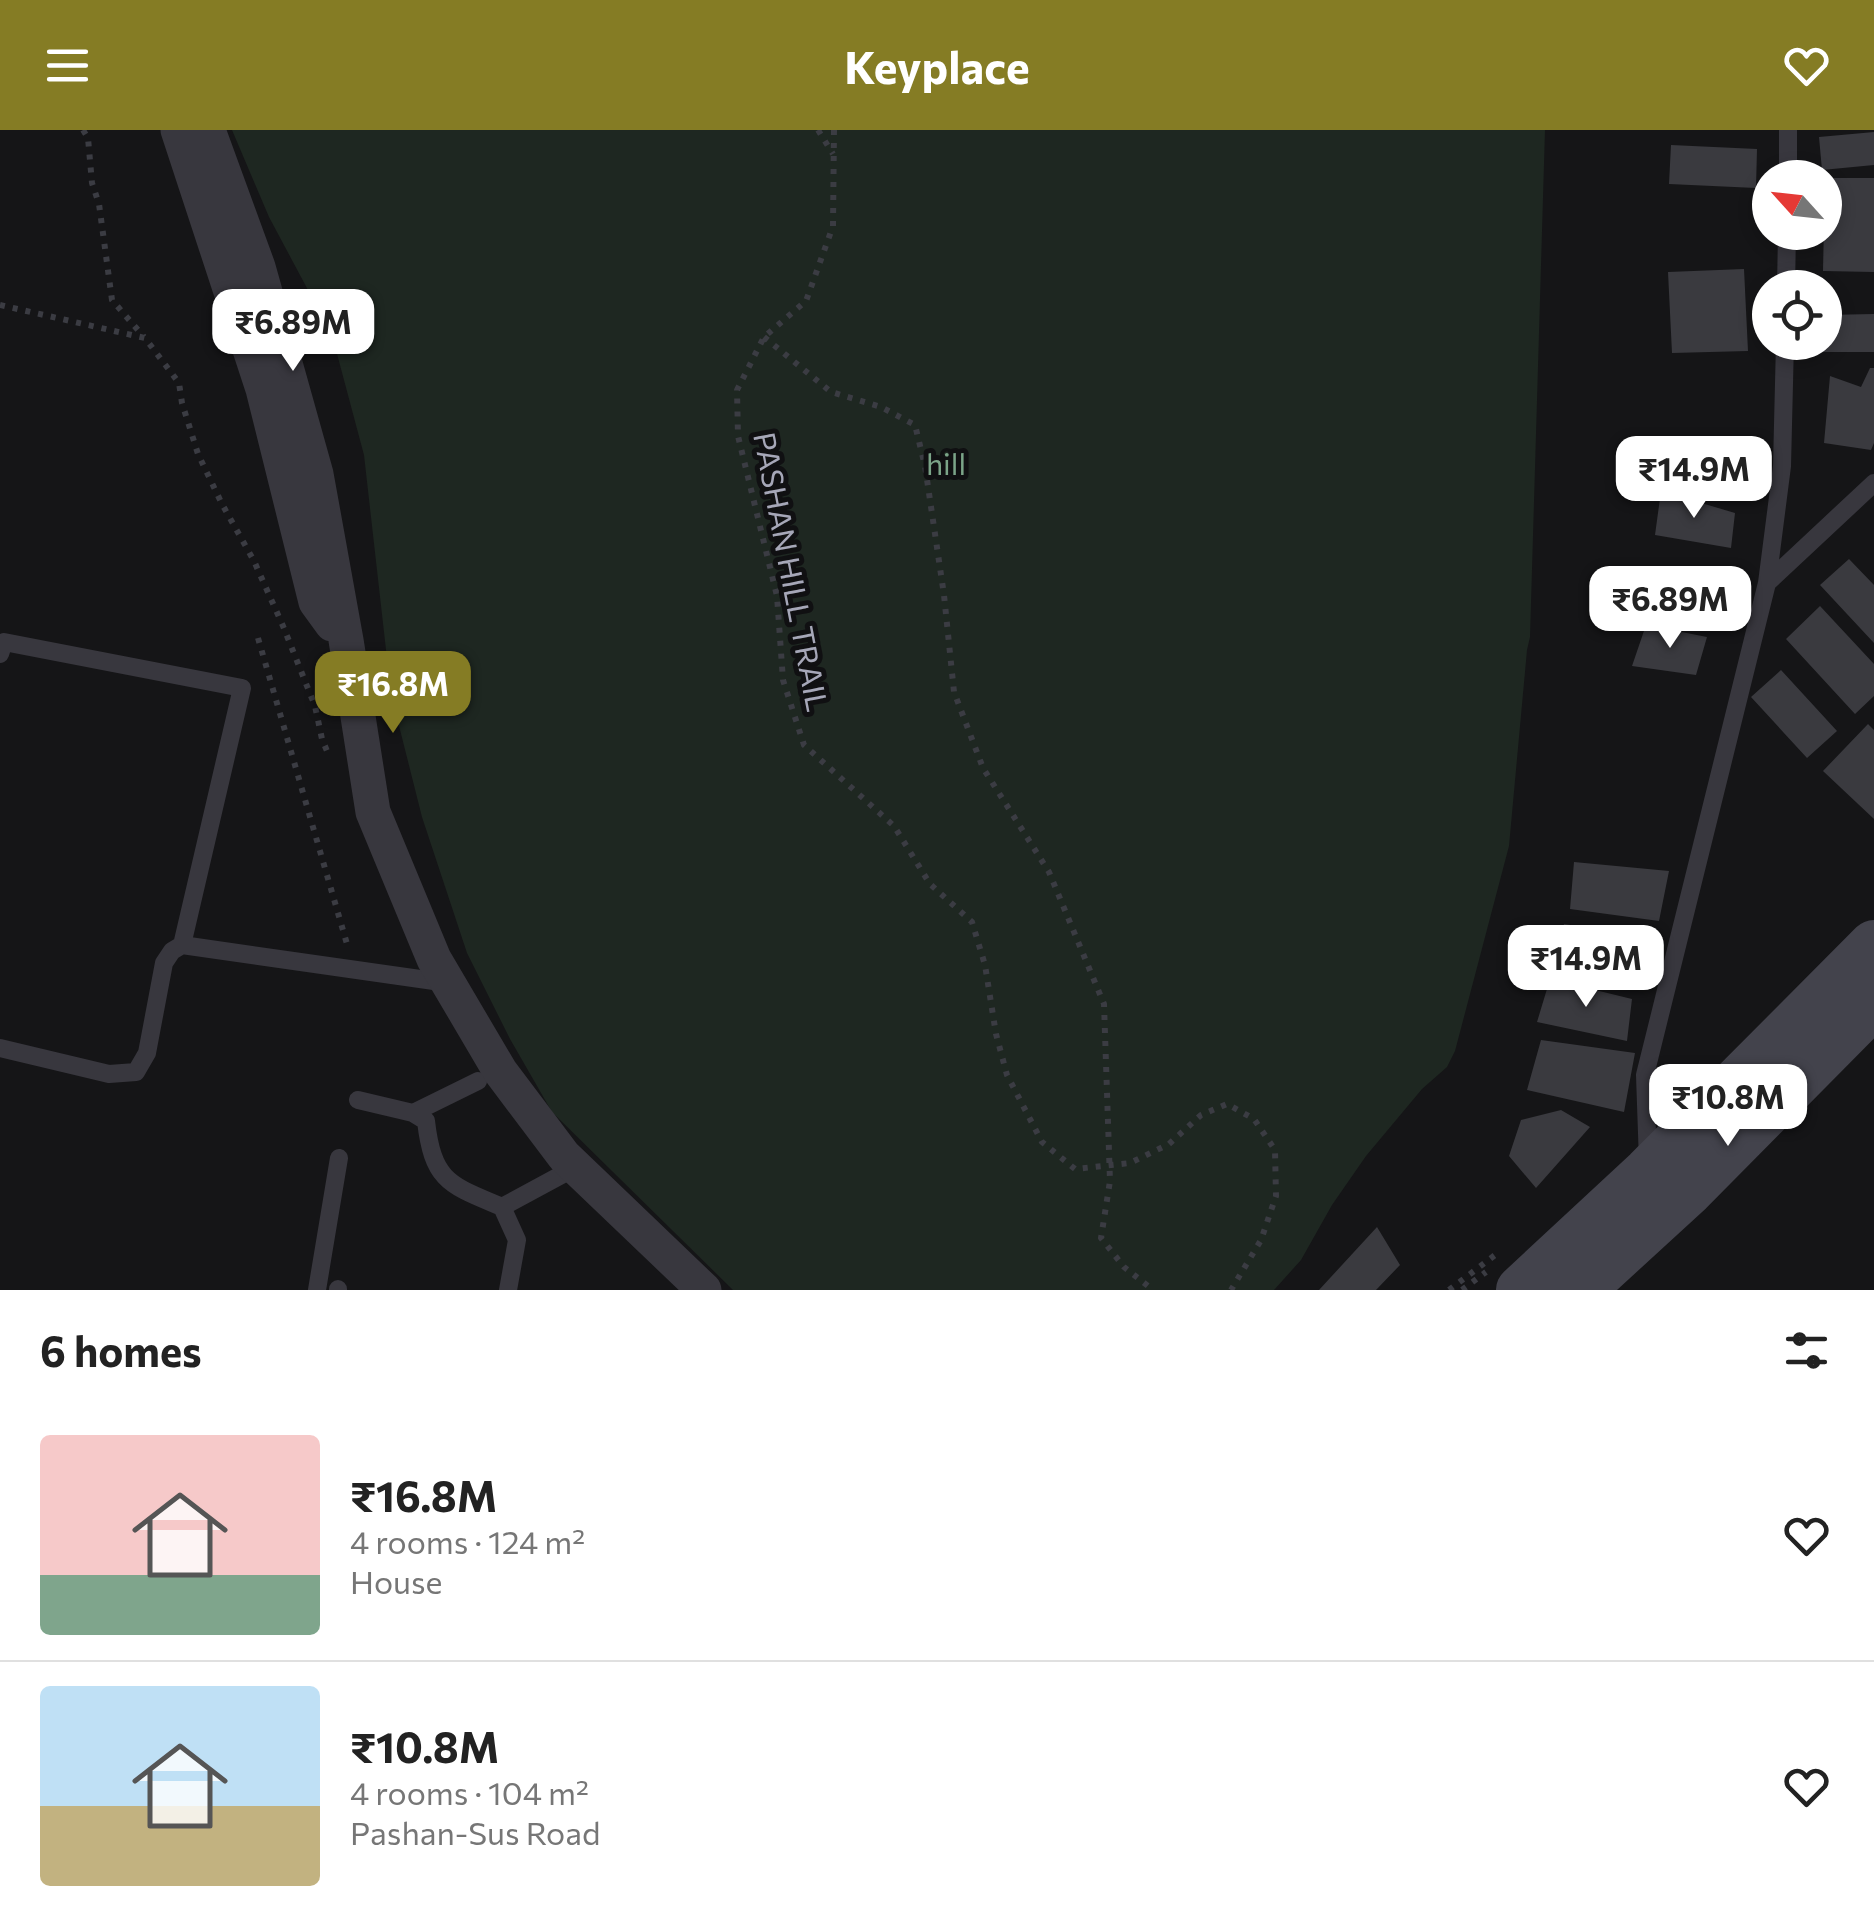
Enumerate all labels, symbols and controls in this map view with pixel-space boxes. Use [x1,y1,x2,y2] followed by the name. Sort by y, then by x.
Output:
[40,38,95,93] icon: menu
[844,38,1030,93] text: Keyplace
[1779,38,1834,93] icon: heart
[1752,160,1842,250] north arrow
[1752,160,1842,360] map controls
[1752,270,1842,360] button: locate
[212,289,374,374] pin: ₹6.89M
[234,301,352,341] text: ₹6.89M
[747,429,838,714] street label: PASHAN HILL TRAIL
[1613,436,1775,521] pin: ₹14.9M
[926,444,966,481] park label: hill
[1638,448,1750,488] text: ₹14.9M
[1589,566,1751,651] pin: ₹6.89M
[1611,578,1729,618] text: ₹6.89M
[312,651,474,736] pin: ₹16.8M
[337,663,449,703] text: ₹16.8M
[1505,925,1667,1010] pin: ₹14.9M
[1530,937,1642,977] text: ₹14.9M
[1647,1064,1809,1149] pin: ₹10.8M
[1671,1076,1785,1116] text: ₹10.8M
[1779,1323,1834,1378] icon: filters
[40,1324,202,1376] text: 6 homes
[350,1469,497,1521] text: ₹16.8M
[120,1475,240,1595] icon: home
[1779,1508,1834,1563] icon: heart
[350,1521,585,1561] text: 4 rooms · 124 m²
[350,1561,442,1601] text: House
[350,1720,499,1772] text: ₹10.8M
[120,1726,240,1846] icon: home
[1779,1759,1834,1814] icon: heart
[350,1772,589,1812] text: 4 rooms · 104 m²
[350,1812,600,1852] text: Pashan-Sus Road

